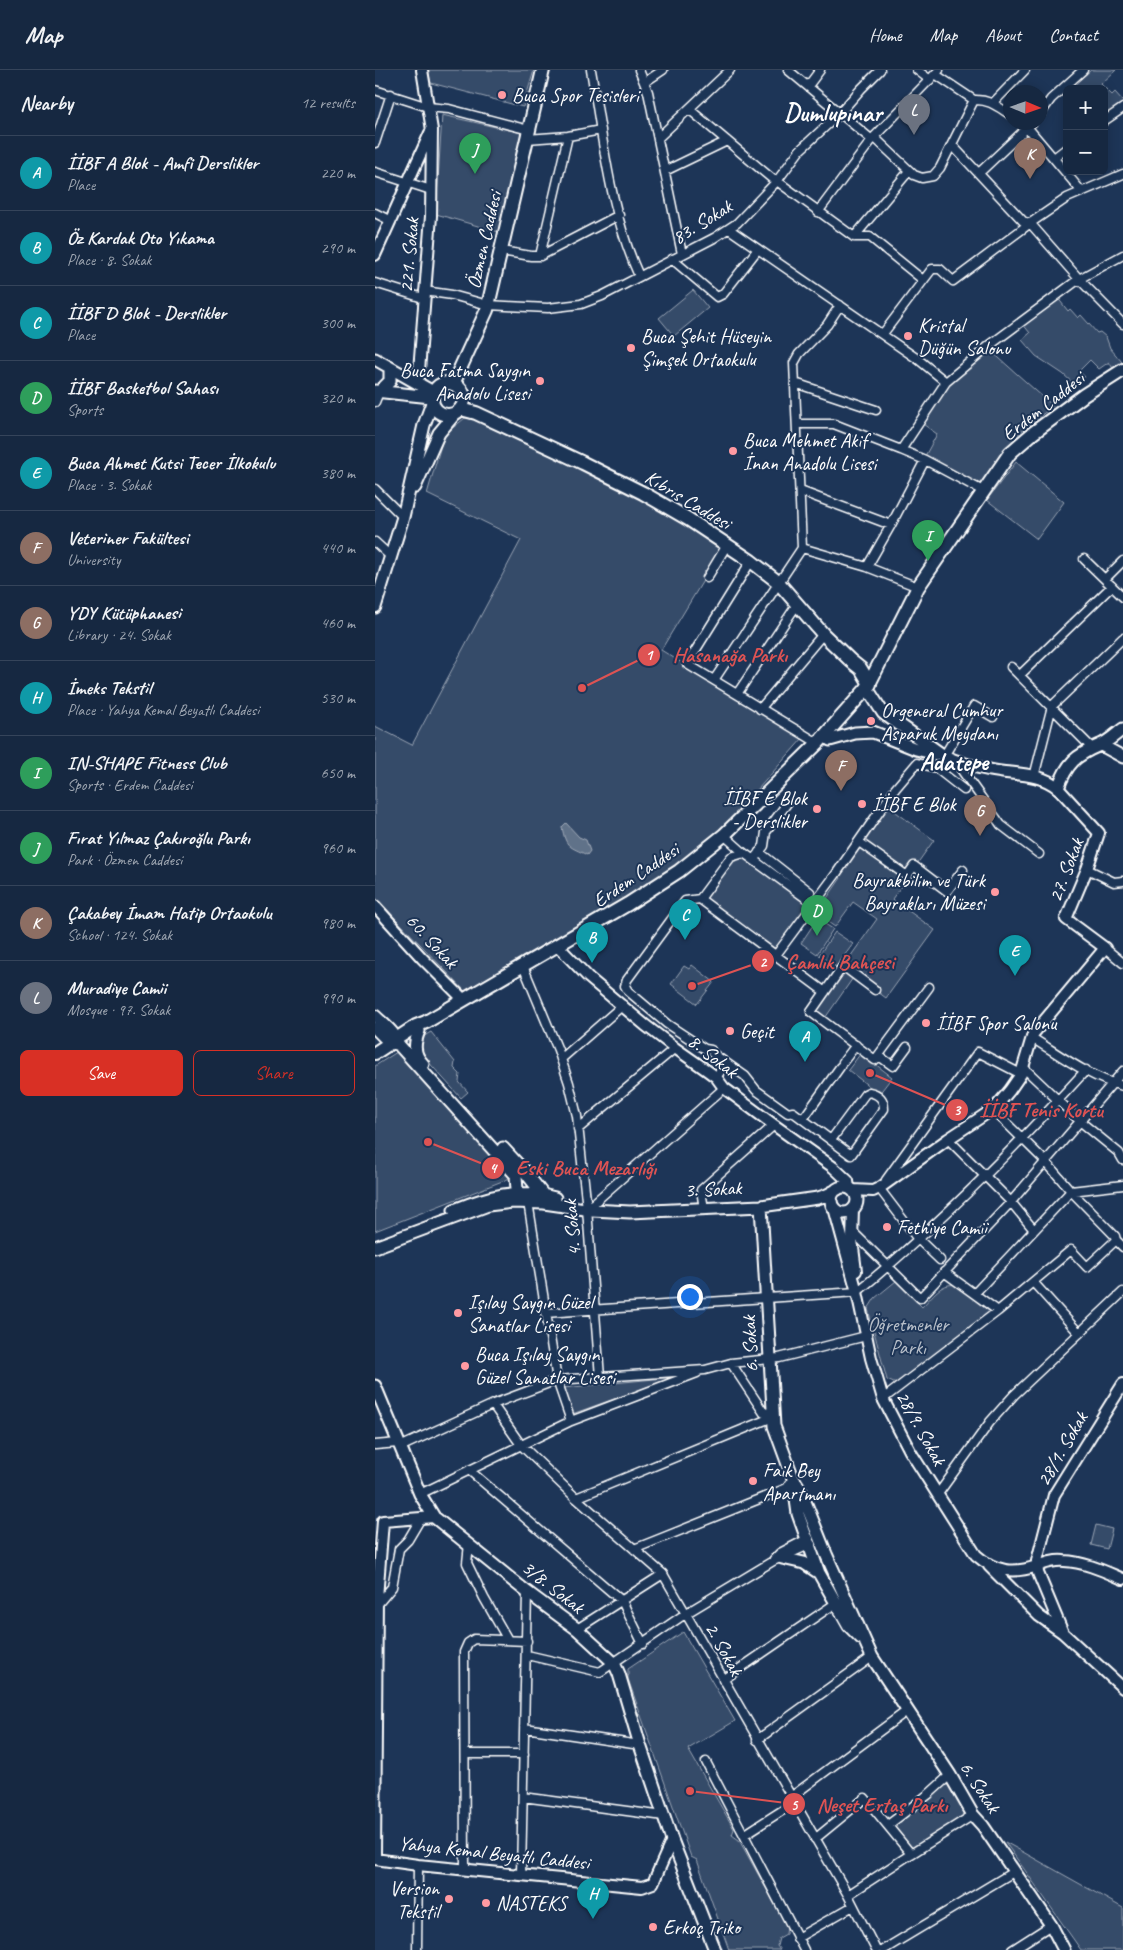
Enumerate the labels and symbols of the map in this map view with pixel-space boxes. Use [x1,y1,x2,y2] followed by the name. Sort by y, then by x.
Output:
[512,83,641,108] place label: Buca Spor Tesisleri
[1003,85,1048,130] north arrow
[496,89,508,101] marker: Buca Spor Tesisleri
[898,94,930,135] pin: L
[784,97,885,129] district label: Dumlupınar
[459,133,491,174] pin: J
[1014,138,1046,179] pin: K
[461,187,508,291] street label: Özmen Caddesi
[667,193,738,250] street label: 83. Sokak
[393,215,425,293] street label: 221. Sokak
[918,313,1012,361] place label: Kristal Düğün Salonu
[641,324,772,372] place label: Buca Şehit Hüseyin Şimşek Ortaokulu
[902,330,914,342] marker: Kristal Düğün Salonu
[625,342,637,354] marker: Buca Şehit Hüseyin Şimşek Ortaokulu
[400,358,532,406] place label: Buca Fatma Saygın Anadolu Lisesi
[997,364,1091,446] street label: Erdem Caddesi
[534,375,546,387] marker: Buca Fatma Saygın Anadolu Lisesi
[743,428,879,476] place label: Buca Mehmet Akif İnan Anadolu Lisesi
[727,445,739,457] marker: Buca Mehmet Akif İnan Anadolu Lisesi
[640,465,737,537] street label: Kıbrıs Caddesi
[912,520,944,561] pin: I
[637,637,797,673] callout: Hasanağa Parkı
[673,642,789,668] text: Hasanağa Parkı
[646,646,655,665] text: 1
[881,698,1004,746] place label: Orgeneral Cumhur Asparuk Meydanı
[865,715,877,727] marker: Orgeneral Cumhur Asparuk Meydanı
[920,746,990,778] district label: Adatepe
[825,750,857,791] pin: F
[723,786,809,834] place label: İİBF E Blok - Derslikler
[872,792,957,817] place label: İİBF E Blok
[964,795,996,836] pin: G
[856,798,868,810] marker: İİBF E Blok
[811,803,823,815] marker: İİBF E Blok - Derslikler
[1043,833,1090,905] street label: 27. Sokak
[588,836,686,913] street label: Erdem Caddesi
[852,868,987,916] place label: Bayrakbilim ve Türk Bayrakları Müzesi
[989,886,1001,898] marker: Bayrakbilim ve Türk Bayrakları Müzesi
[801,895,833,936] pin: D
[669,899,701,940] pin: C
[400,908,465,975] street label: 60. Sokak
[576,922,608,963] pin: B
[999,935,1031,976] pin: E
[750,943,904,979] callout: Çamlık Bahçesi
[786,949,897,975] text: Çamlık Bahçesi
[760,953,768,972] text: 2
[936,1011,1058,1036] place label: İİBF Spor Salonu
[920,1017,932,1029] marker: İİBF Spor Salonu
[740,1019,776,1044] place label: Geçit
[789,1021,821,1062] pin: A
[724,1025,736,1037] marker: Geçit
[683,1029,744,1084] street label: 8. Sokak
[945,1092,1113,1128] callout: İİBF Tenis Kortu
[979,1097,1105,1123] text: İİBF Tenis Kortu
[954,1101,962,1120] text: 3
[481,1150,666,1186] callout: Eski Buca Mezarlığı
[516,1155,658,1181] text: Eski Buca Mezarlığı
[490,1159,499,1178] text: 4
[684,1175,744,1203] street label: 3. Sokak
[557,1197,587,1257] street label: 4. Sokak
[897,1215,989,1240] place label: Fethiye Camii
[881,1221,893,1233] marker: Fethiye Camii
[677,1284,703,1310] your location
[468,1290,597,1338] place label: Işılay Saygın Güzel Sanatlar Lisesi
[452,1307,464,1319] marker: Işılay Saygın Güzel Sanatlar Lisesi
[867,1312,950,1360] park label: Öğretmenler Parkı
[736,1313,764,1373] street label: 6. Sokak
[475,1342,617,1390] place label: Buca Işılay Saygın Güzel Sanatlar Lisesi
[459,1360,471,1372] marker: Buca Işılay Saygın Güzel Sanatlar Lisesi
[890,1386,953,1471] street label: 28/9. Sokak
[1031,1406,1094,1491] street label: 28/1. Sokak
[763,1458,836,1506] place label: Faik Bey Apartmanı
[747,1475,759,1487] marker: Faik Bey Apartmanı
[517,1555,591,1620] street label: 3/8. Sokak
[699,1618,750,1681] street label: 2. Sokak
[954,1756,1007,1819] street label: 6. Sokak
[781,1786,958,1822] callout: Neşet Ertaş Parkı
[817,1792,949,1818] text: Neşet Ertaş Parkı
[791,1796,799,1815] text: 5
[397,1831,593,1876] street label: Yahya Kemal Beyatlı Caddesi
[389,1876,443,1924] place label: Version Tekstil
[577,1878,609,1919] pin: H
[496,1891,569,1916] place label: NASTEKS
[443,1893,455,1905] marker: Version Tekstil
[480,1897,492,1909] marker: NASTEKS
[663,1915,742,1940] place label: Erkoç Triko
[647,1921,659,1933] marker: Erkoç Triko

